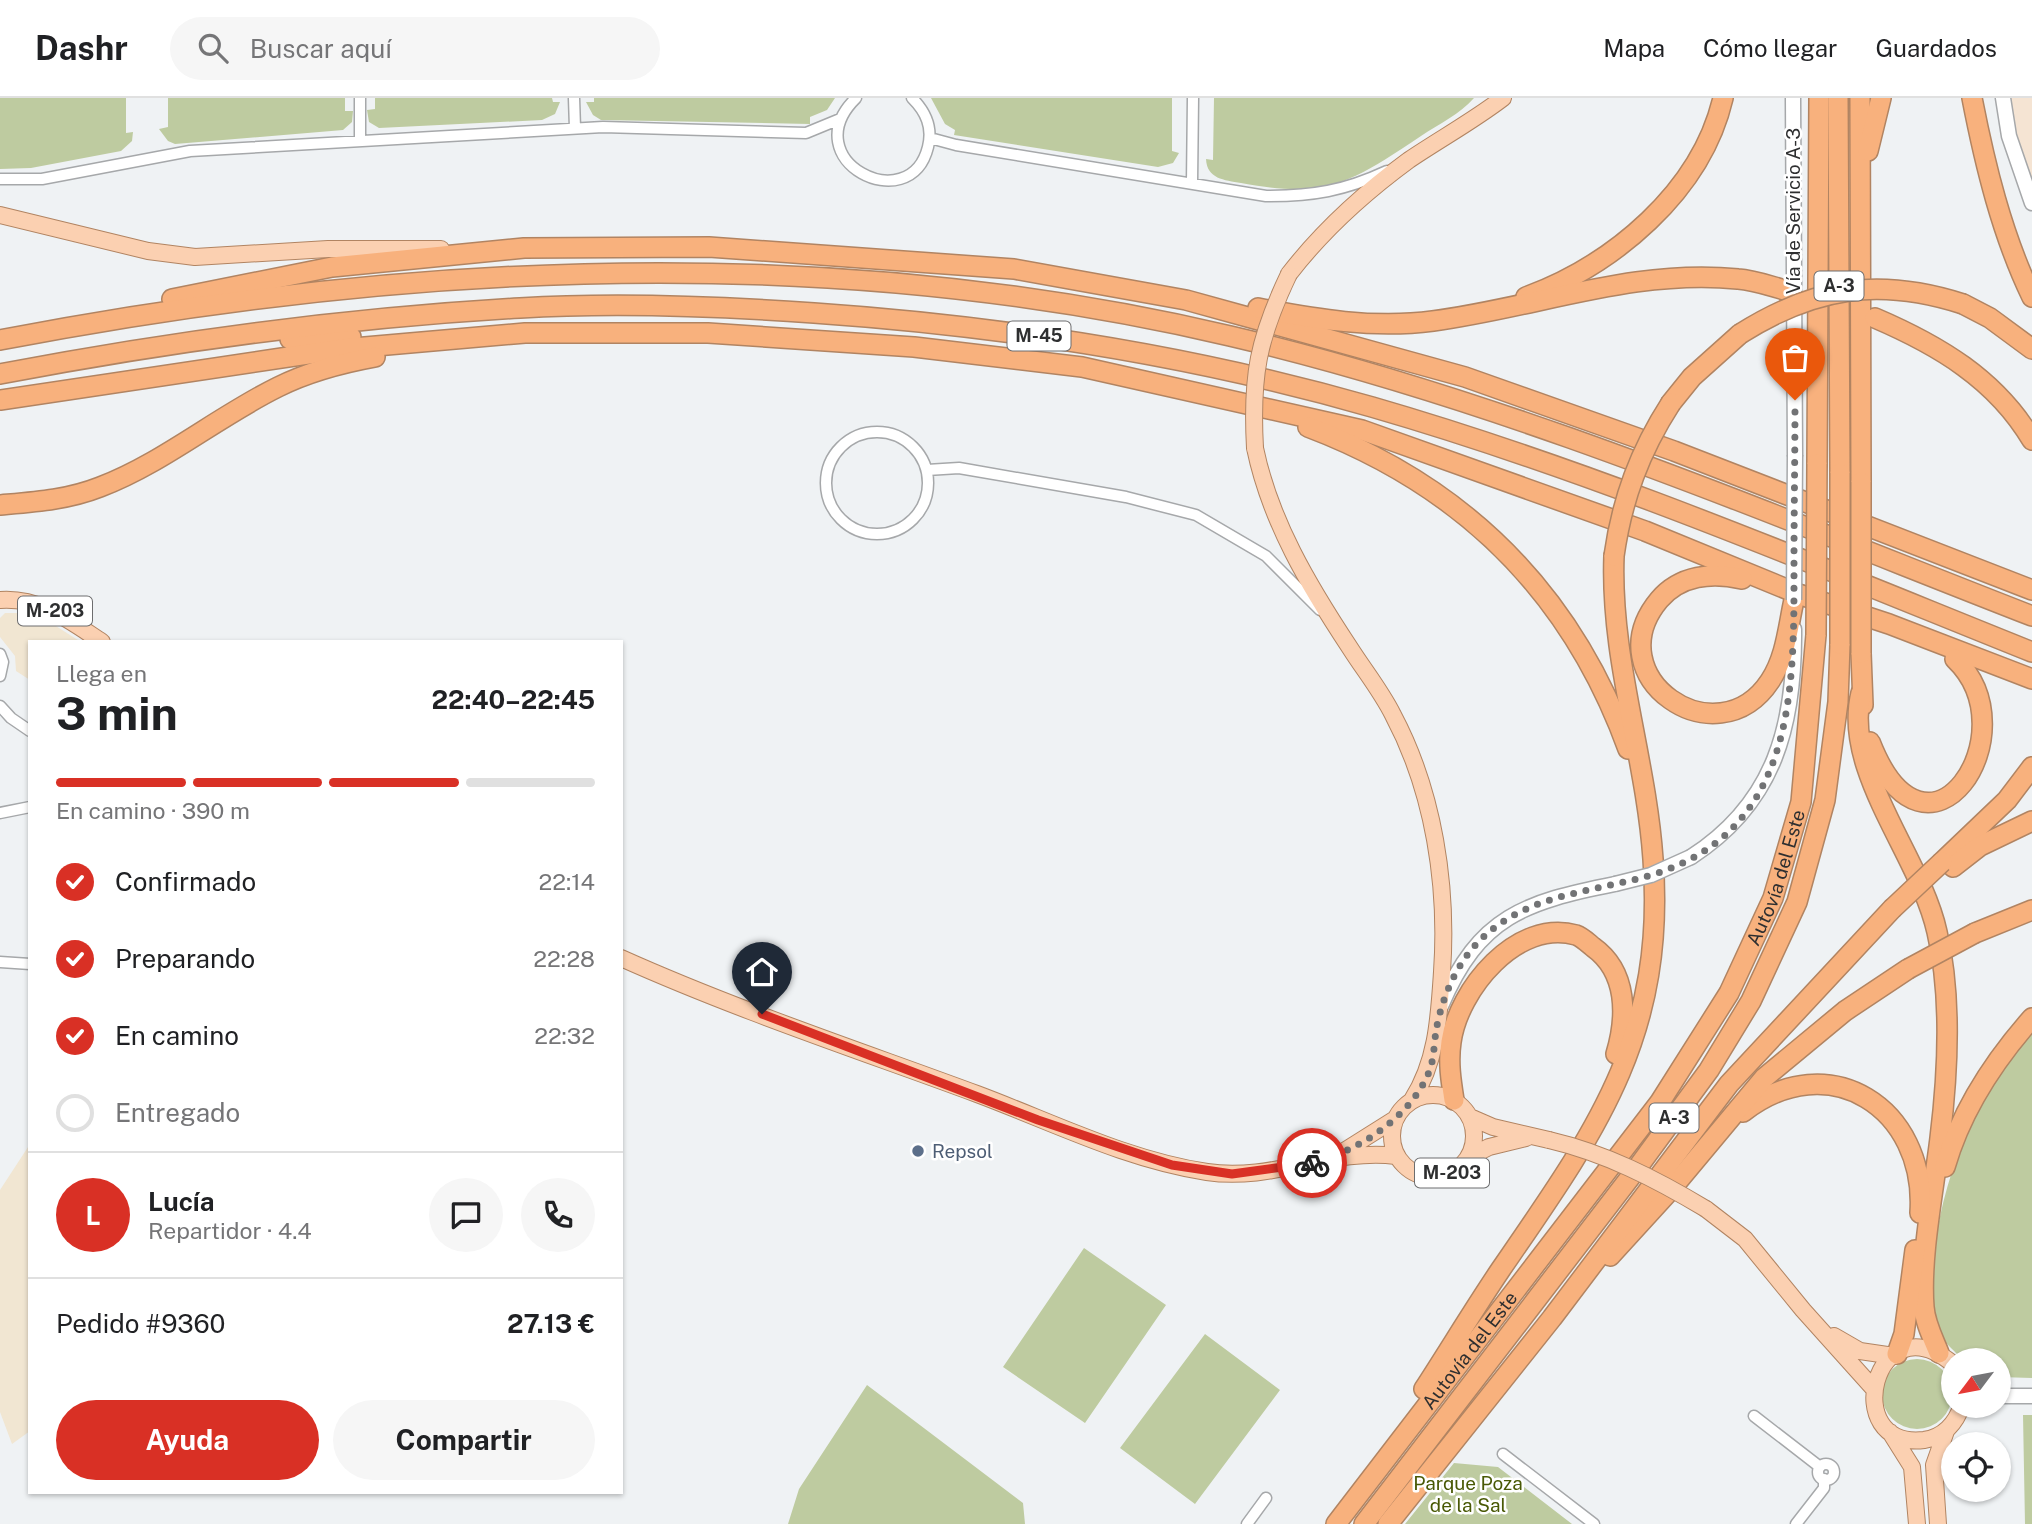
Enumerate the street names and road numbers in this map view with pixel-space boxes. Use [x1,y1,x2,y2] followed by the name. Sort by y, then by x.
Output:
[1782,128,1804,294] street label: Vía de Servicio A-3
[1814,272,1864,300] road number: A-3
[1007,322,1070,350] road number: M-45
[18,597,92,626] road number: M-203
[1742,807,1809,949] street label: Autovía del Este
[1650,1104,1698,1133] road number: A-3
[1415,1158,1489,1188] road number: M-203
[1417,1287,1522,1414] street label: Autovía del Este

